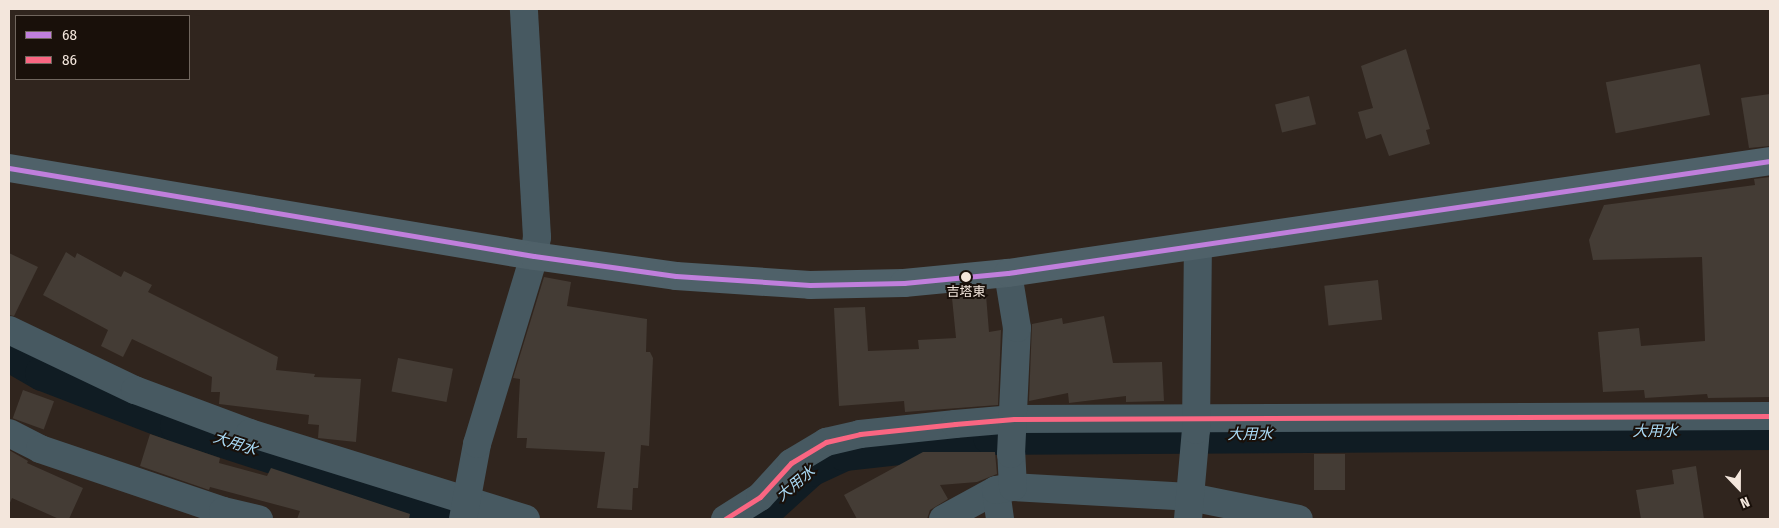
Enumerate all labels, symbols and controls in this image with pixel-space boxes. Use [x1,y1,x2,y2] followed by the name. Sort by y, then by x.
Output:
[15,15,190,80] legend
[62,26,77,44] text: 68
[62,51,77,69] text: 86
[961,272,971,282] marker: 吉塔東
[947,284,985,300] place label: 吉塔東
[1633,423,1677,441] water label: 大用水
[1228,426,1272,444] water label: 大用水
[211,428,259,460] water label: 大用水
[773,463,819,505] water label: 大用水
[1714,463,1764,513] north arrow
[1738,493,1752,512] text: N

